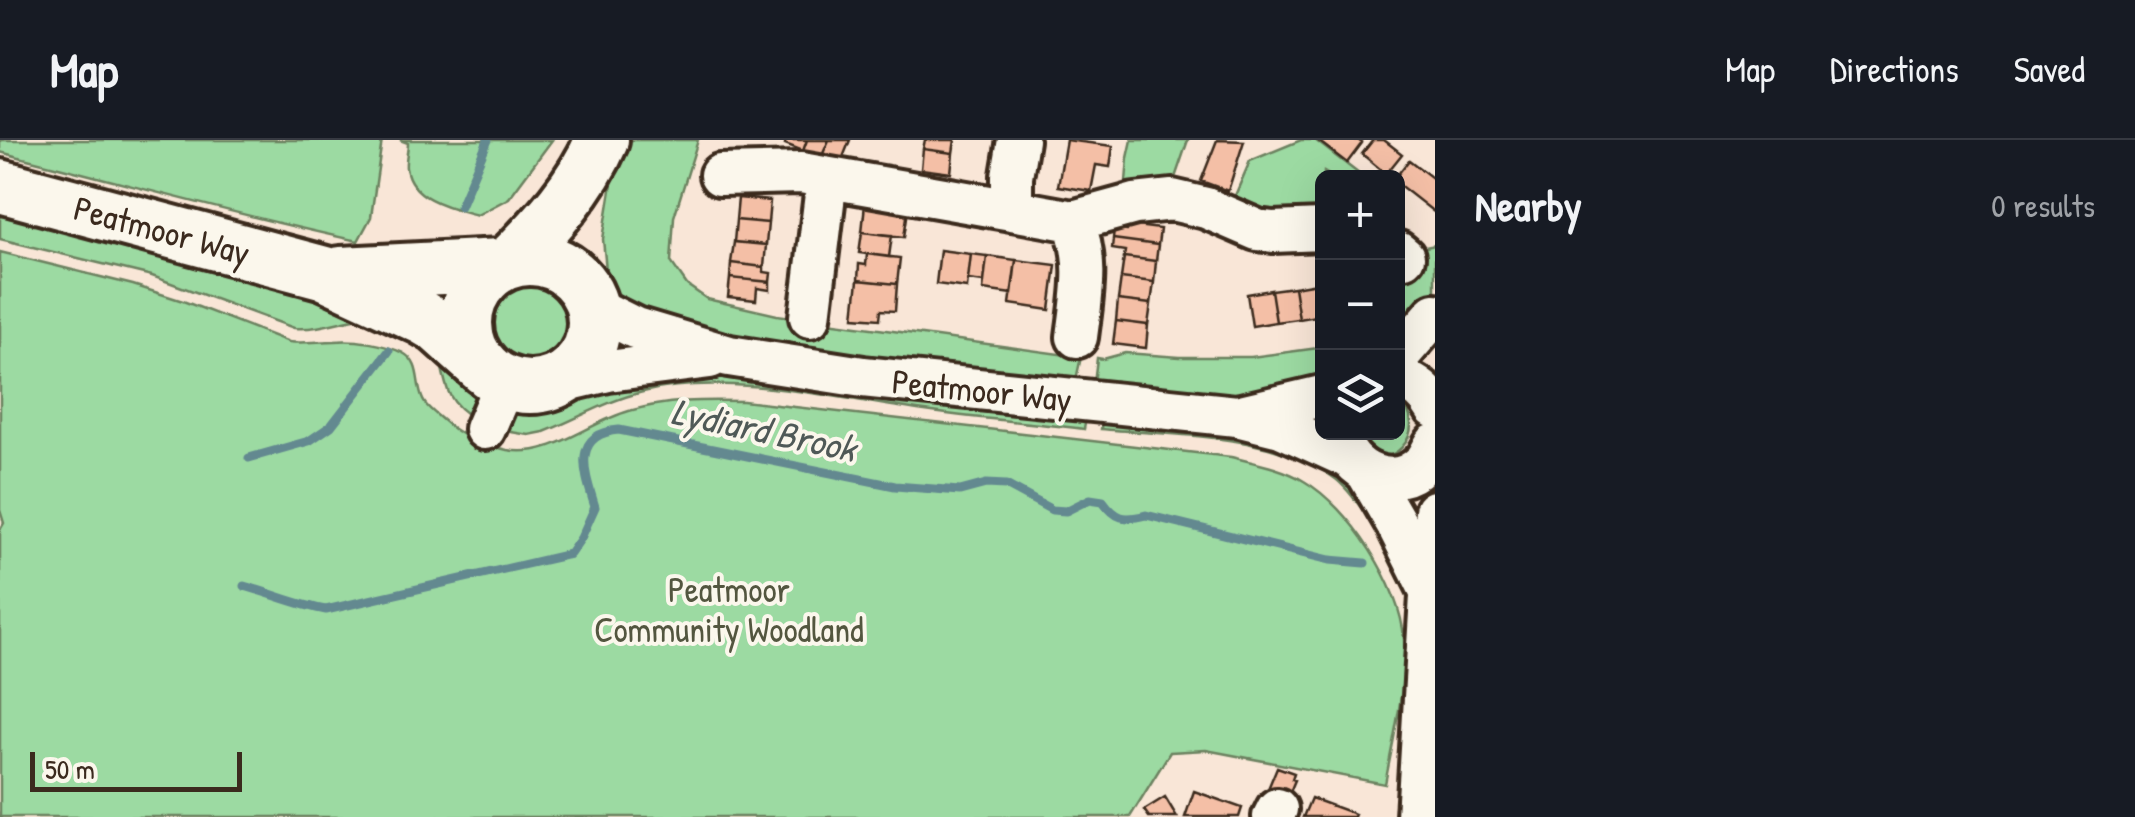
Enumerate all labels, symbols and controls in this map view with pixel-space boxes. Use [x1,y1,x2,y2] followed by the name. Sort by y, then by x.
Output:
[50,37,118,102] text: Map
[1725,46,1775,93] text: Map
[1830,46,1959,93] text: Directions
[2014,46,2085,93] text: Saved
[1315,170,1405,440] map controls
[1315,170,1405,260] button: +
[1475,177,1582,234] text: Nearby
[69,184,255,276] street label: Peatmoor Way
[1991,184,2095,227] text: 0 results
[1315,260,1405,350] button: −
[1315,350,1405,440] button: layers
[890,357,1074,423] street label: Peatmoor Way
[667,384,864,475] water label: Lydiard Brook
[594,566,864,653] park label: Peatmoor Community Woodland
[30,747,242,792] scale bar
[45,750,95,788] text: 50 m

